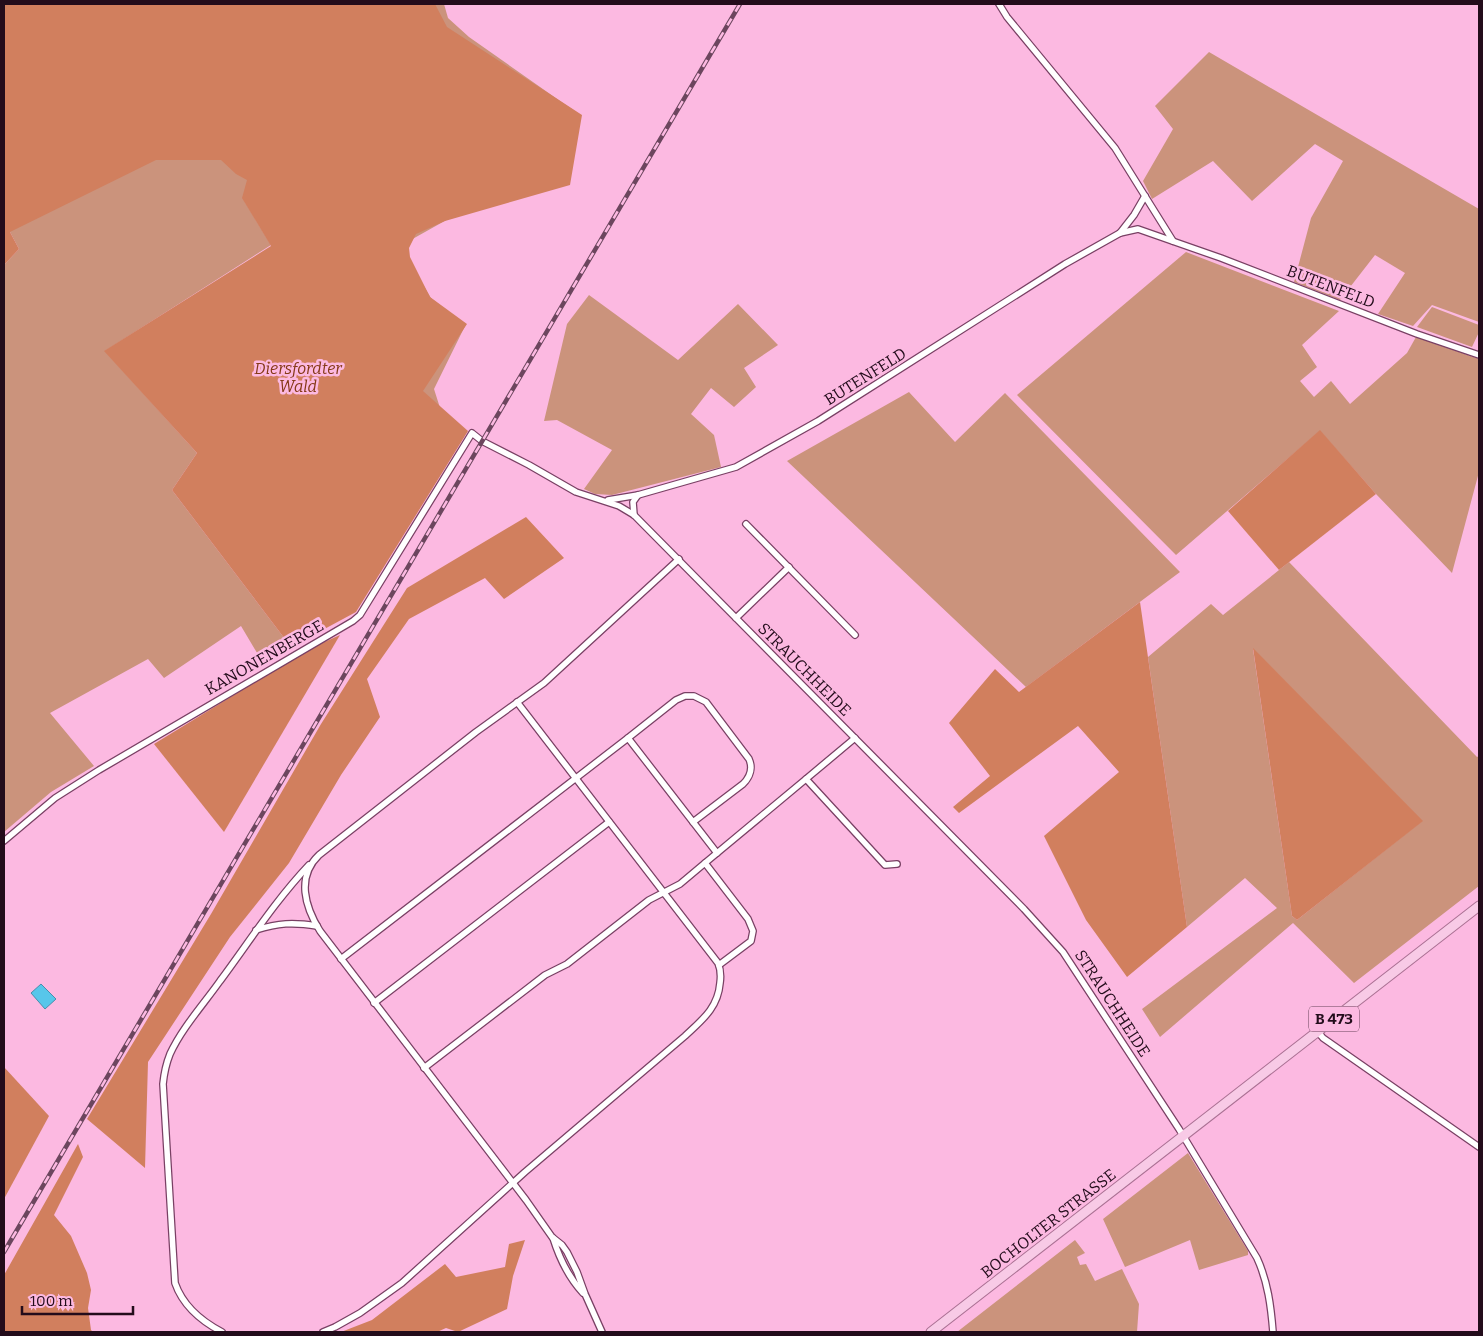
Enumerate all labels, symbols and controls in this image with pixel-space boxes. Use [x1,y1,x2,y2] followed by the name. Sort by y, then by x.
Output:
[1284,261,1378,312] street label: BUTENFELD
[821,344,910,409] street label: BUTENFELD
[254,359,343,396] park label: Diersfordter Wald
[202,616,327,699] street label: KANONENBERGE
[754,619,855,720] street label: STRAUCHHEIDE
[1071,946,1154,1060] street label: STRAUCHHEIDE
[1309,1006,1359,1032] road number: B 473
[977,1165,1119,1282] street label: BOCHOLTER STRASSE
[22,1284,134,1316] scale bar
[30,1292,73,1310] text: 100 m

